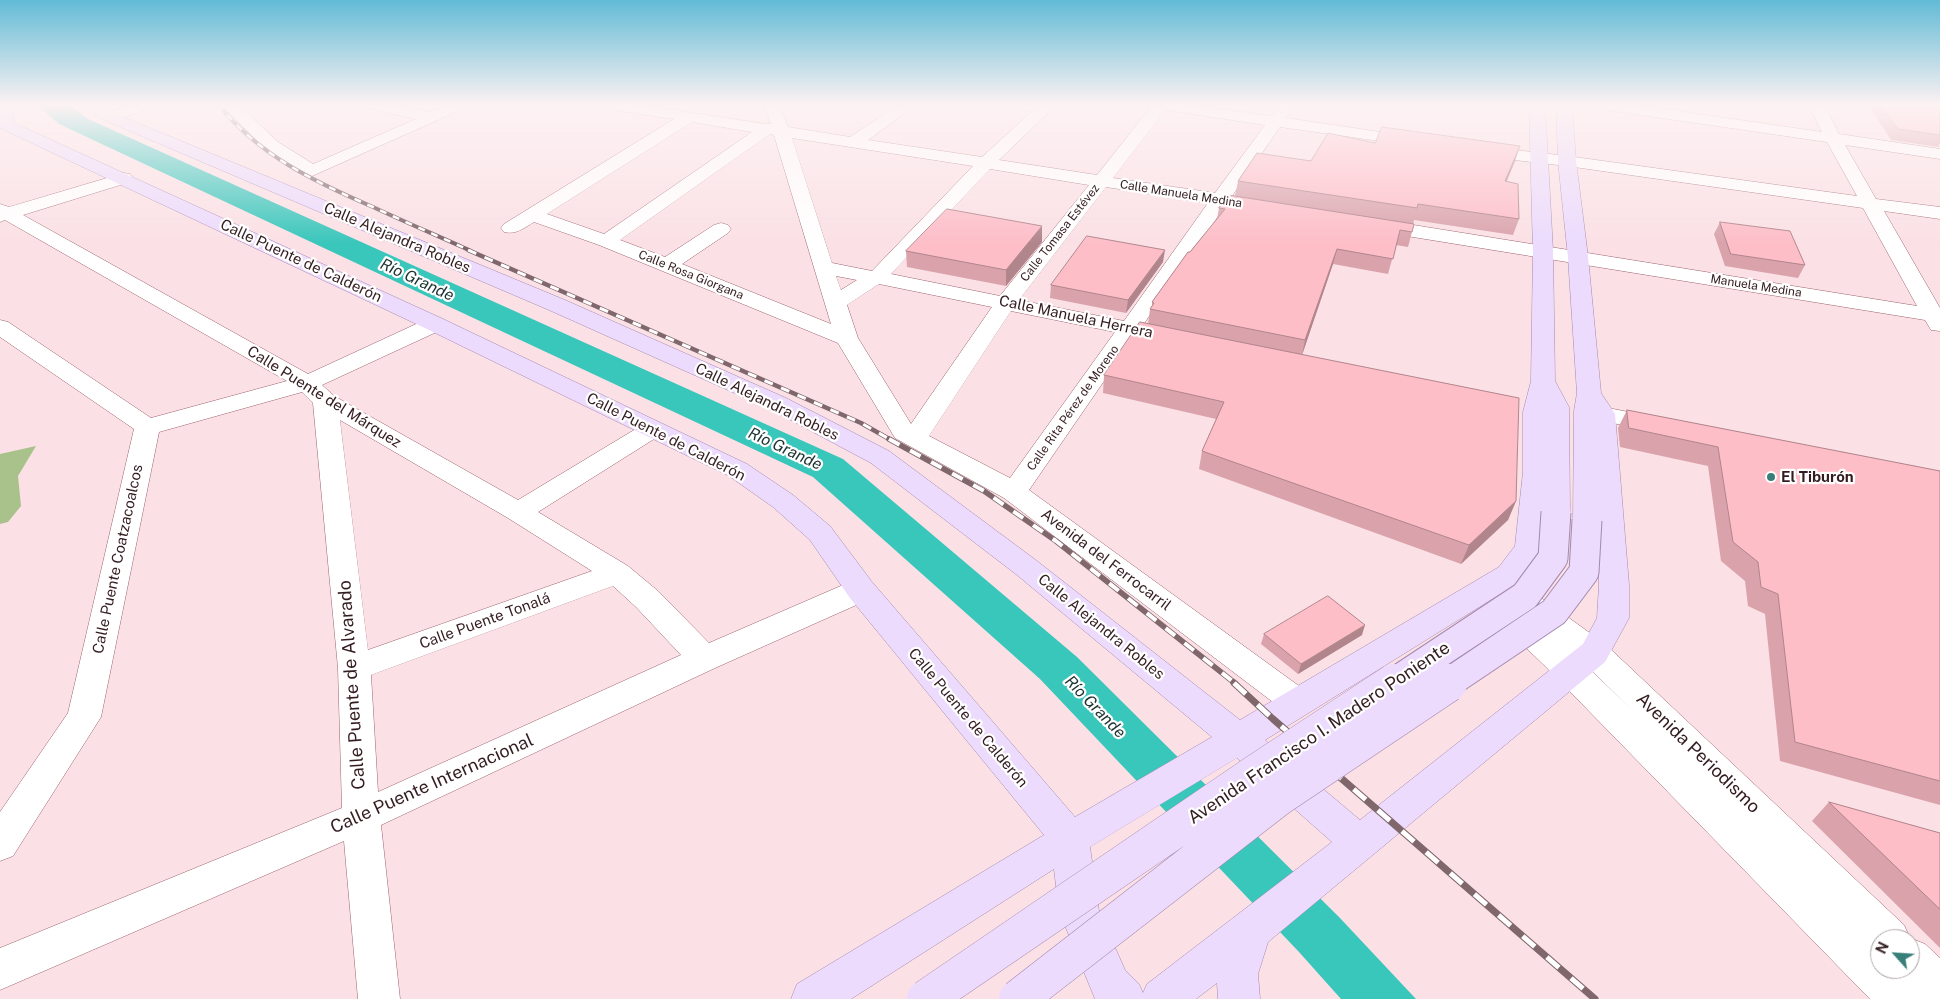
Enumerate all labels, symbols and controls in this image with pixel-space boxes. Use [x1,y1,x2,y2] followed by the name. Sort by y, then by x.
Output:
[1119,177,1243,211] street label: Calle Manuela Medina
[1017,181,1103,285] street label: Calle Tomasa Estévez
[321,199,473,277] street label: Calle Alejandra Robles
[217,216,385,306] street label: Calle Puente de Calderón
[636,247,746,303] street label: Calle Rosa Giorgana
[377,255,457,305] water label: Río Grande
[1709,272,1803,300] street label: Manuela Medina
[997,292,1155,342] street label: Calle Manuela Herrera
[244,342,404,452] street label: Calle Puente del Márquez
[1024,342,1122,474] street label: Calle Rita Pérez de Moreno
[692,359,842,445] street label: Calle Alejandra Robles
[583,389,749,485] street label: Calle Puente de Calderón
[745,424,825,474] water label: Río Grande
[89,463,147,655] street label: Calle Puente Coatzacoalcos
[1781,468,1854,486] place label: El Tiburón
[1765,471,1777,483] marker: El Tiburón
[1037,505,1175,615] street label: Avenida del Ferrocarril
[1034,570,1168,684] street label: Calle Alejandra Robles
[334,580,370,790] street label: Calle Puente de Alvarado
[417,589,553,653] street label: Calle Puente Tonalá
[1184,637,1454,829] street label: Avenida Francisco I. Madero Poniente
[905,645,1031,791] street label: Calle Puente de Calderón
[1061,672,1129,742] water label: Río Grande
[1631,688,1765,818] street label: Avenida Periodismo
[327,729,537,839] street label: Calle Puente Internacional
[1870,929,1920,979] north arrow
[1873,939,1892,956] text: N

